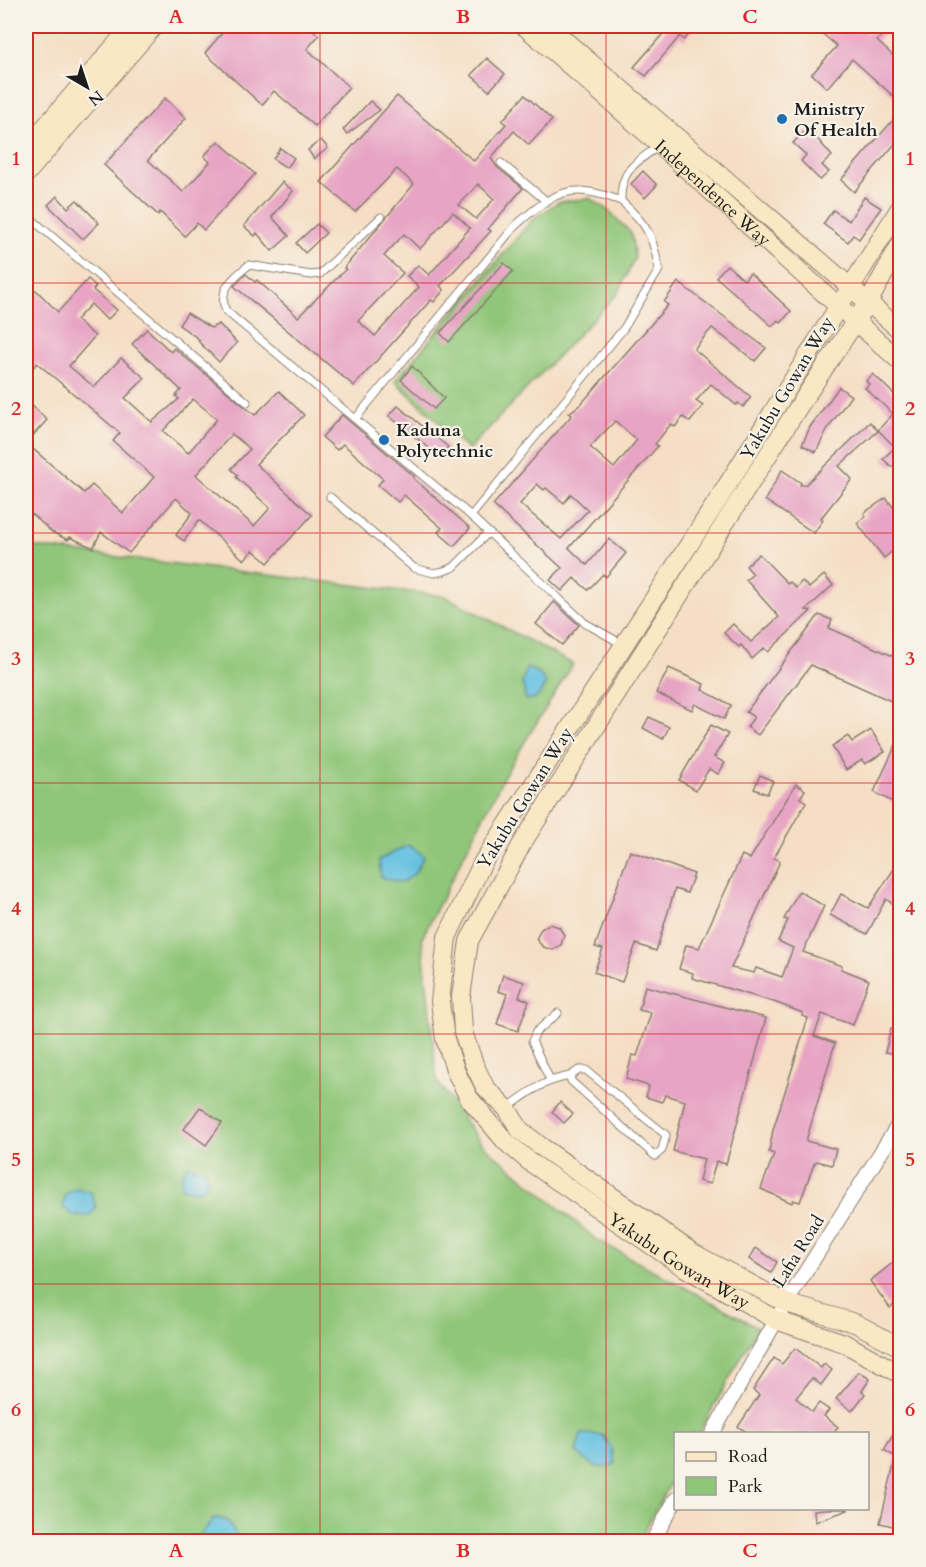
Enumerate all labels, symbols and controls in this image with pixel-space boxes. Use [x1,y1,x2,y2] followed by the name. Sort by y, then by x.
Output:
[168,3,184,30] text: A
[456,3,470,30] text: B
[742,3,758,30] text: C
[57,57,117,117] north arrow
[83,85,108,111] text: N
[794,97,878,143] place label: Ministry Of Health
[775,112,789,126] marker: Ministry Of Health
[649,134,776,253] street label: Independence Way
[11,145,21,172] text: 1
[905,145,915,172] text: 1
[735,311,840,465] street label: Yakubu Gowan Way
[11,395,21,422] text: 2
[905,395,915,422] text: 2
[396,418,494,464] place label: Kaduna Polytechnic
[377,433,391,447] marker: Kaduna Polytechnic
[11,645,21,672] text: 3
[905,645,915,672] text: 3
[471,722,580,874] street label: Yakubu Gowan Way
[11,895,21,922] text: 4
[905,895,915,922] text: 4
[11,1146,21,1173] text: 5
[905,1146,915,1173] text: 5
[603,1207,755,1316] street label: Yakubu Gowan Way
[766,1210,831,1292] street label: Lafia Road
[11,1396,21,1423] text: 6
[905,1396,915,1423] text: 6
[674,1432,869,1510] legend
[728,1444,768,1469] text: Road
[728,1474,763,1499] text: Park
[168,1537,184,1564] text: A
[456,1537,470,1564] text: B
[742,1537,758,1564] text: C

